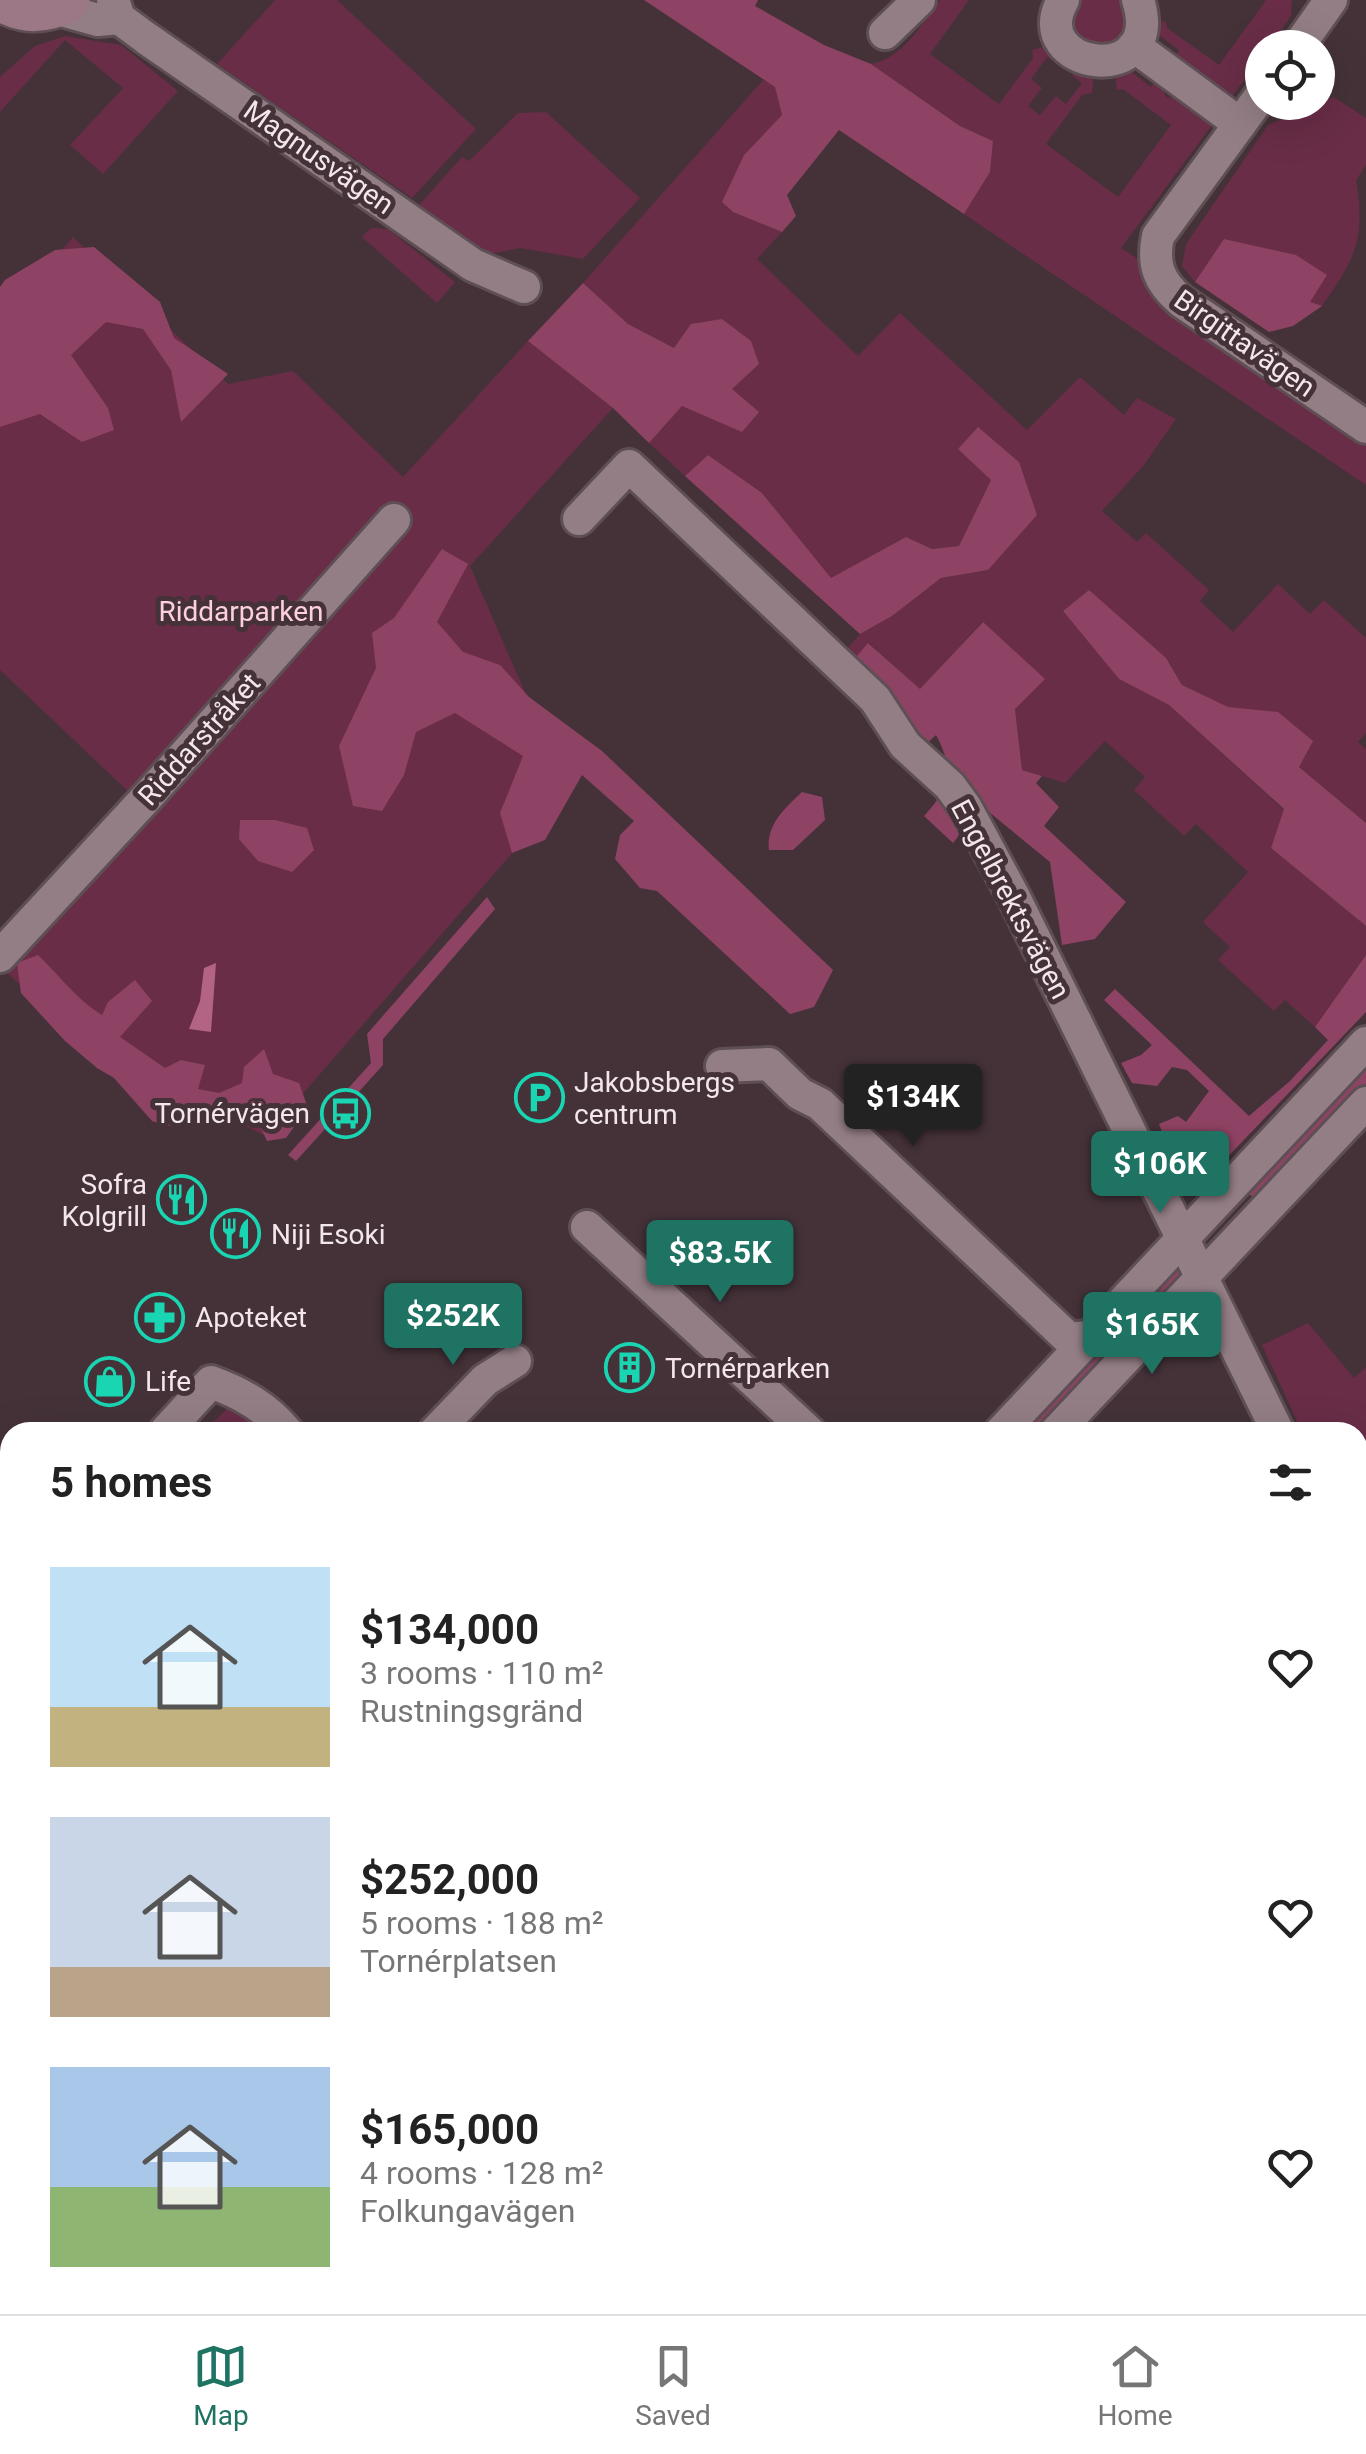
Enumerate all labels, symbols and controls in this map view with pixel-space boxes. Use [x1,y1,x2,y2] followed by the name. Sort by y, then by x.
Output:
[1245,30,1335,120] map controls
[1245,30,1335,120] button: locate
[237,94,400,221] street label: Magnusvägen
[1168,283,1321,404] street label: Birgittavägen
[158,595,324,628] park label: Riddarparken
[132,667,267,812] street label: Riddarstråket
[944,794,1077,1005] street label: Engelbrektsvägen
[843,1064,983,1149] pin: $134K
[574,1066,735,1131] place label: Jakobsbergs centrum
[513,1072,565,1124] parking icon: Jakobsbergs centrum
[866,1077,960,1115] text: $134K
[319,1087,371,1139] bus stop icon: Tornérvägen
[155,1097,310,1130] place label: Tornérvägen
[1090,1131,1230,1216] pin: $106K
[1113,1144,1207,1182] text: $106K
[61,1168,147,1233] place label: Sofra Kolgrill
[156,1174,208,1226] restaurant icon: Sofra Kolgrill
[210,1208,262,1260] restaurant icon: Niji Esoki
[271,1218,386,1251] place label: Niji Esoki
[639,1220,801,1305] pin: $83.5K
[668,1233,772,1271] text: $83.5K
[383,1283,523,1368] pin: $252K
[134,1291,186,1343] pharmacy icon: Apoteket
[1082,1292,1222,1377] pin: $165K
[406,1296,500,1334] text: $252K
[195,1301,307,1334] place label: Apoteket
[1105,1305,1199,1343] text: $165K
[604,1342,656,1394] building icon: Tornérparken
[665,1352,830,1385] place label: Tornérparken
[84,1355,136,1407] shop icon: Life
[145,1365,191,1398] place label: Life
[1263,1455,1318,1510] icon: filters
[50,1458,212,1507] text: 5 homes
[360,1605,539,1654] text: $134,000
[130,1607,250,1727] icon: home
[1263,1640,1318,1695] icon: heart
[360,1654,603,1692] text: 3 rooms · 110 m²
[360,1692,583,1730] text: Rustningsgränd
[360,1855,539,1904] text: $252,000
[130,1857,250,1977] icon: home
[1263,1890,1318,1945] icon: heart
[360,1904,603,1942] text: 5 rooms · 188 m²
[360,1942,557,1980] text: Tornérplatsen
[360,2105,539,2154] text: $165,000
[130,2107,250,2227] icon: home
[1263,2140,1318,2195] icon: heart
[360,2154,603,2192] text: 4 rooms · 128 m²
[360,2192,575,2230] text: Folkungavägen
[193,2339,249,2432] tab: Map
[635,2339,711,2432] tab: Saved
[1097,2339,1173,2432] tab: Home

